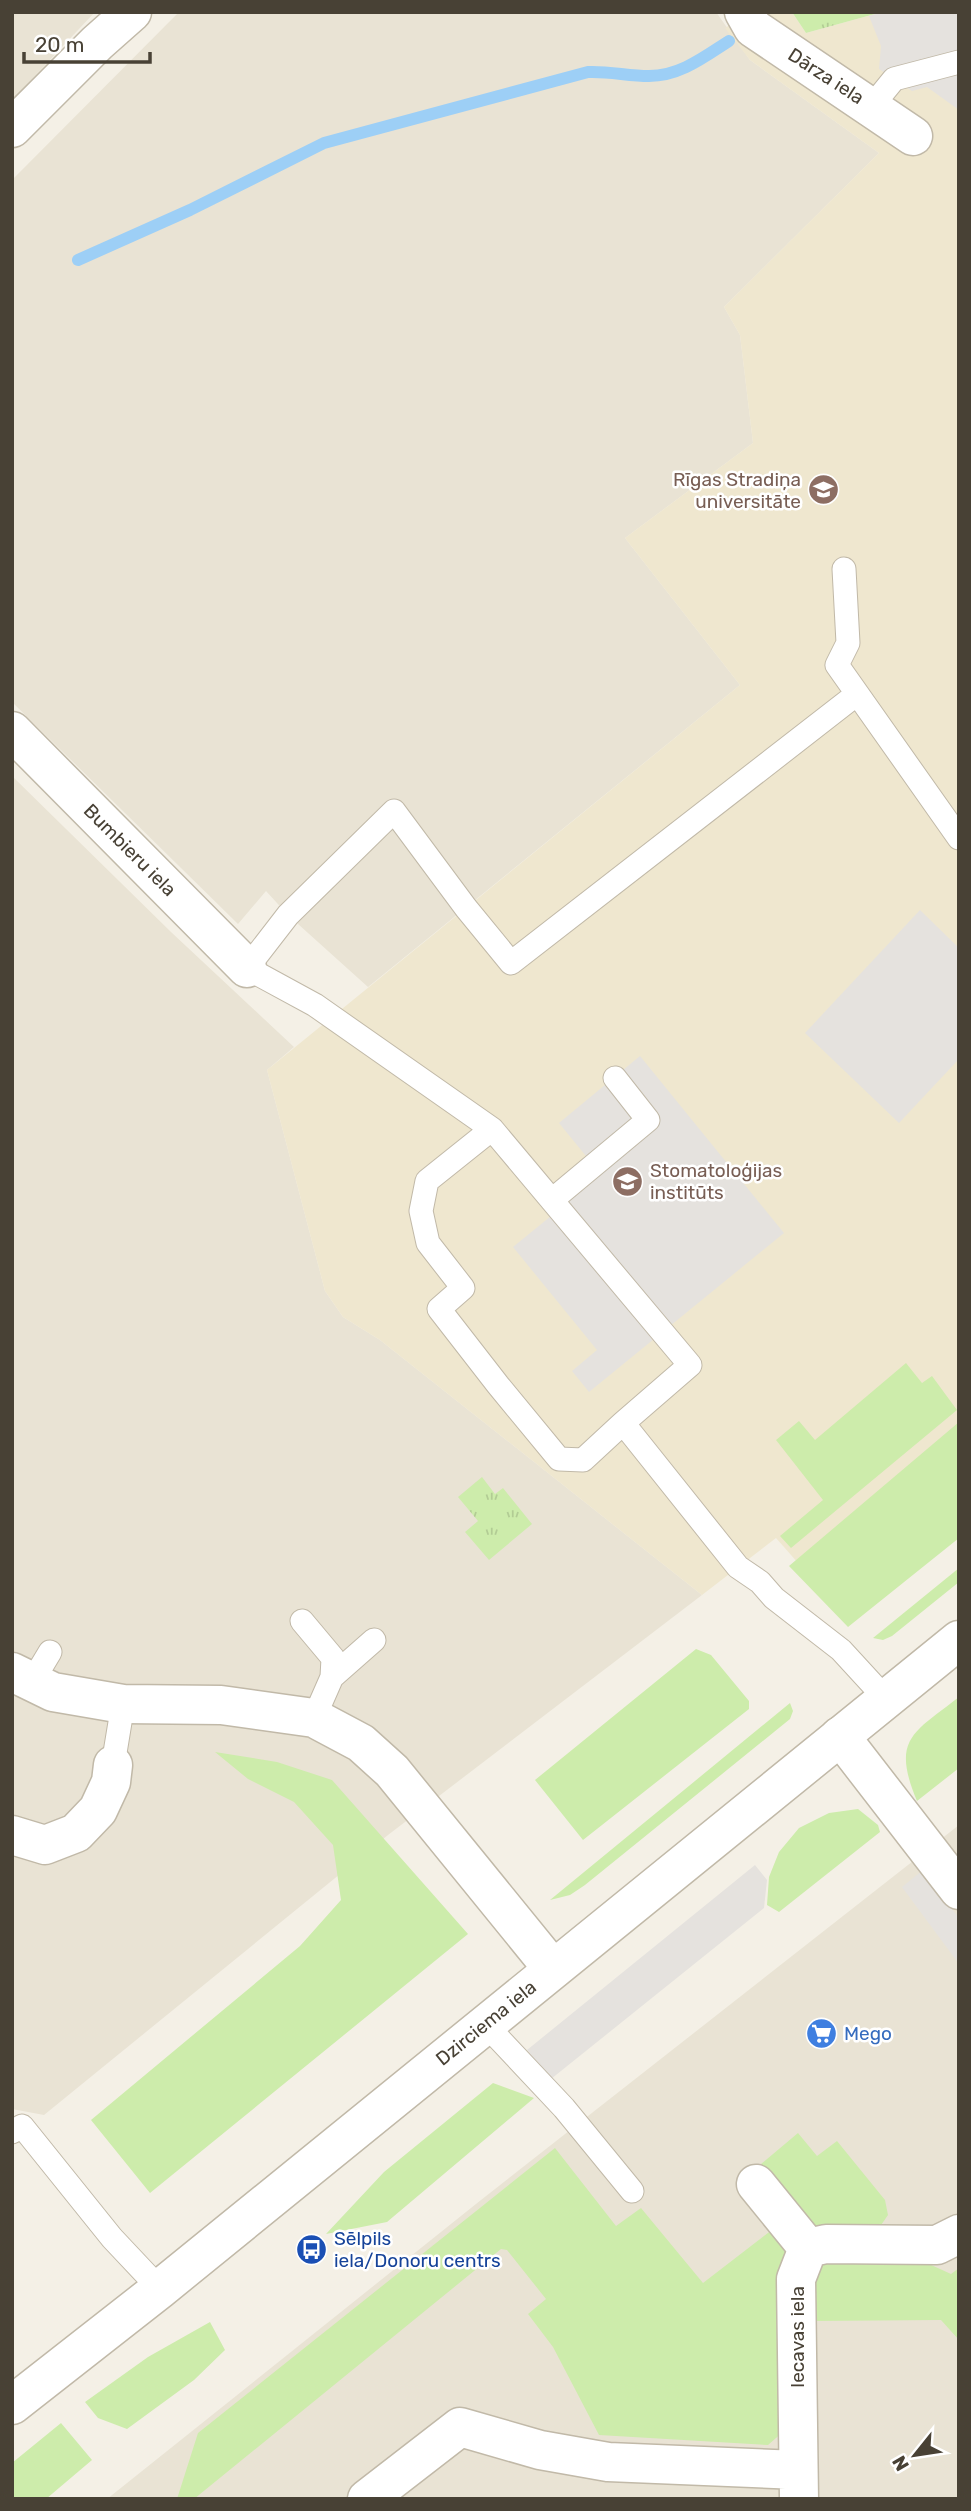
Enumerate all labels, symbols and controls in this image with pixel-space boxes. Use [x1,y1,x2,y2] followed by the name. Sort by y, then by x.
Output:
[24,21,150,65] scale bar
[35,32,84,57] text: 20 m
[784,43,868,109] street label: Dārza iela
[673,468,801,513] place label: Rīgas Stradiņa universitāte
[807,473,841,507] school or university icon: Rīgas Stradiņa universitāte
[79,799,181,901] street label: Bumbieru iela
[650,1159,782,1204] place label: Stomatoloģijas institūts
[610,1164,644,1198] school or university icon: Stomatoloģijas institūts
[431,1976,541,2070] street label: Dzirciema iela
[804,2016,838,2050] supermarket icon: Mego
[844,2022,892,2045] place label: Mego
[334,2227,501,2272] place label: Sēlpils iela/Donoru centrs
[294,2232,328,2266] bus stop icon: Sēlpils iela/Donoru centrs
[786,2286,809,2388] street label: Iecavas iela
[880,2420,950,2490] north arrow
[887,2452,914,2475] text: N

